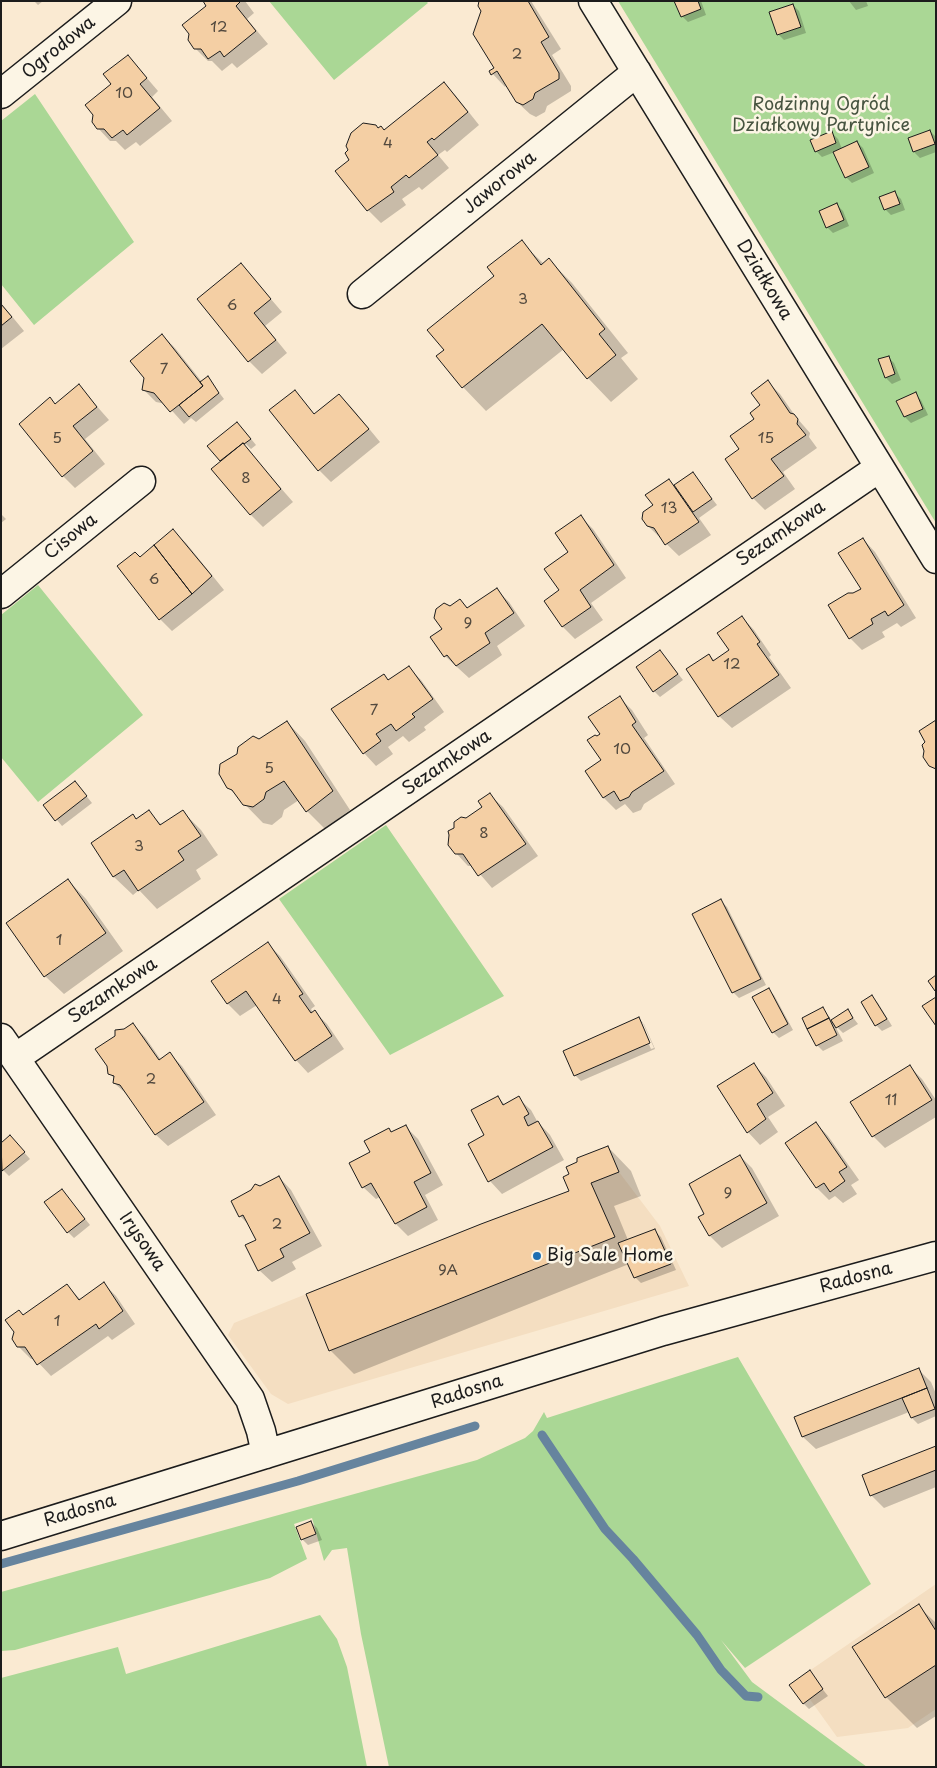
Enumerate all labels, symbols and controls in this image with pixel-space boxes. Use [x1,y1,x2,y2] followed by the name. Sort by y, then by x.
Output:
[18,12,100,84] street label: Ogrodowa
[210,19,228,37] house number: 12
[512,46,522,64] house number: 2
[115,85,133,103] house number: 10
[732,94,910,136] park label: Rodzinny Ogród Działkowy Partynice
[383,135,393,153] house number: 4
[459,147,541,219] street label: Jaworowa
[732,236,796,324] street label: Działkowa
[518,291,528,309] house number: 3
[227,297,237,315] house number: 6
[160,361,168,379] house number: 7
[52,430,62,448] house number: 5
[758,430,774,448] house number: 15
[241,470,251,488] house number: 8
[732,496,830,572] street label: Sezamkowa
[661,500,677,518] house number: 13
[40,509,102,565] street label: Cisowa
[149,571,159,589] house number: 6
[464,615,472,633] house number: 9
[723,656,741,674] house number: 12
[370,702,378,720] house number: 7
[398,725,496,801] street label: Sezamkowa
[613,741,631,759] house number: 10
[264,760,274,778] house number: 5
[479,825,489,843] house number: 8
[134,838,144,856] house number: 3
[56,932,62,950] house number: 1
[64,953,162,1029] street label: Sezamkowa
[272,991,282,1009] house number: 4
[146,1071,156,1089] house number: 2
[885,1092,897,1110] house number: 11
[724,1185,732,1203] house number: 9
[114,1209,170,1275] street label: Irysowa
[272,1216,282,1234] house number: 2
[547,1245,673,1267] place label: Big Sale Home
[531,1250,543,1262] marker: Big Sale Home
[817,1258,895,1298] street label: Radosna
[438,1262,458,1280] house number: 9A
[54,1313,60,1331] house number: 1
[428,1370,506,1414] street label: Radosna
[41,1490,119,1532] street label: Radosna

